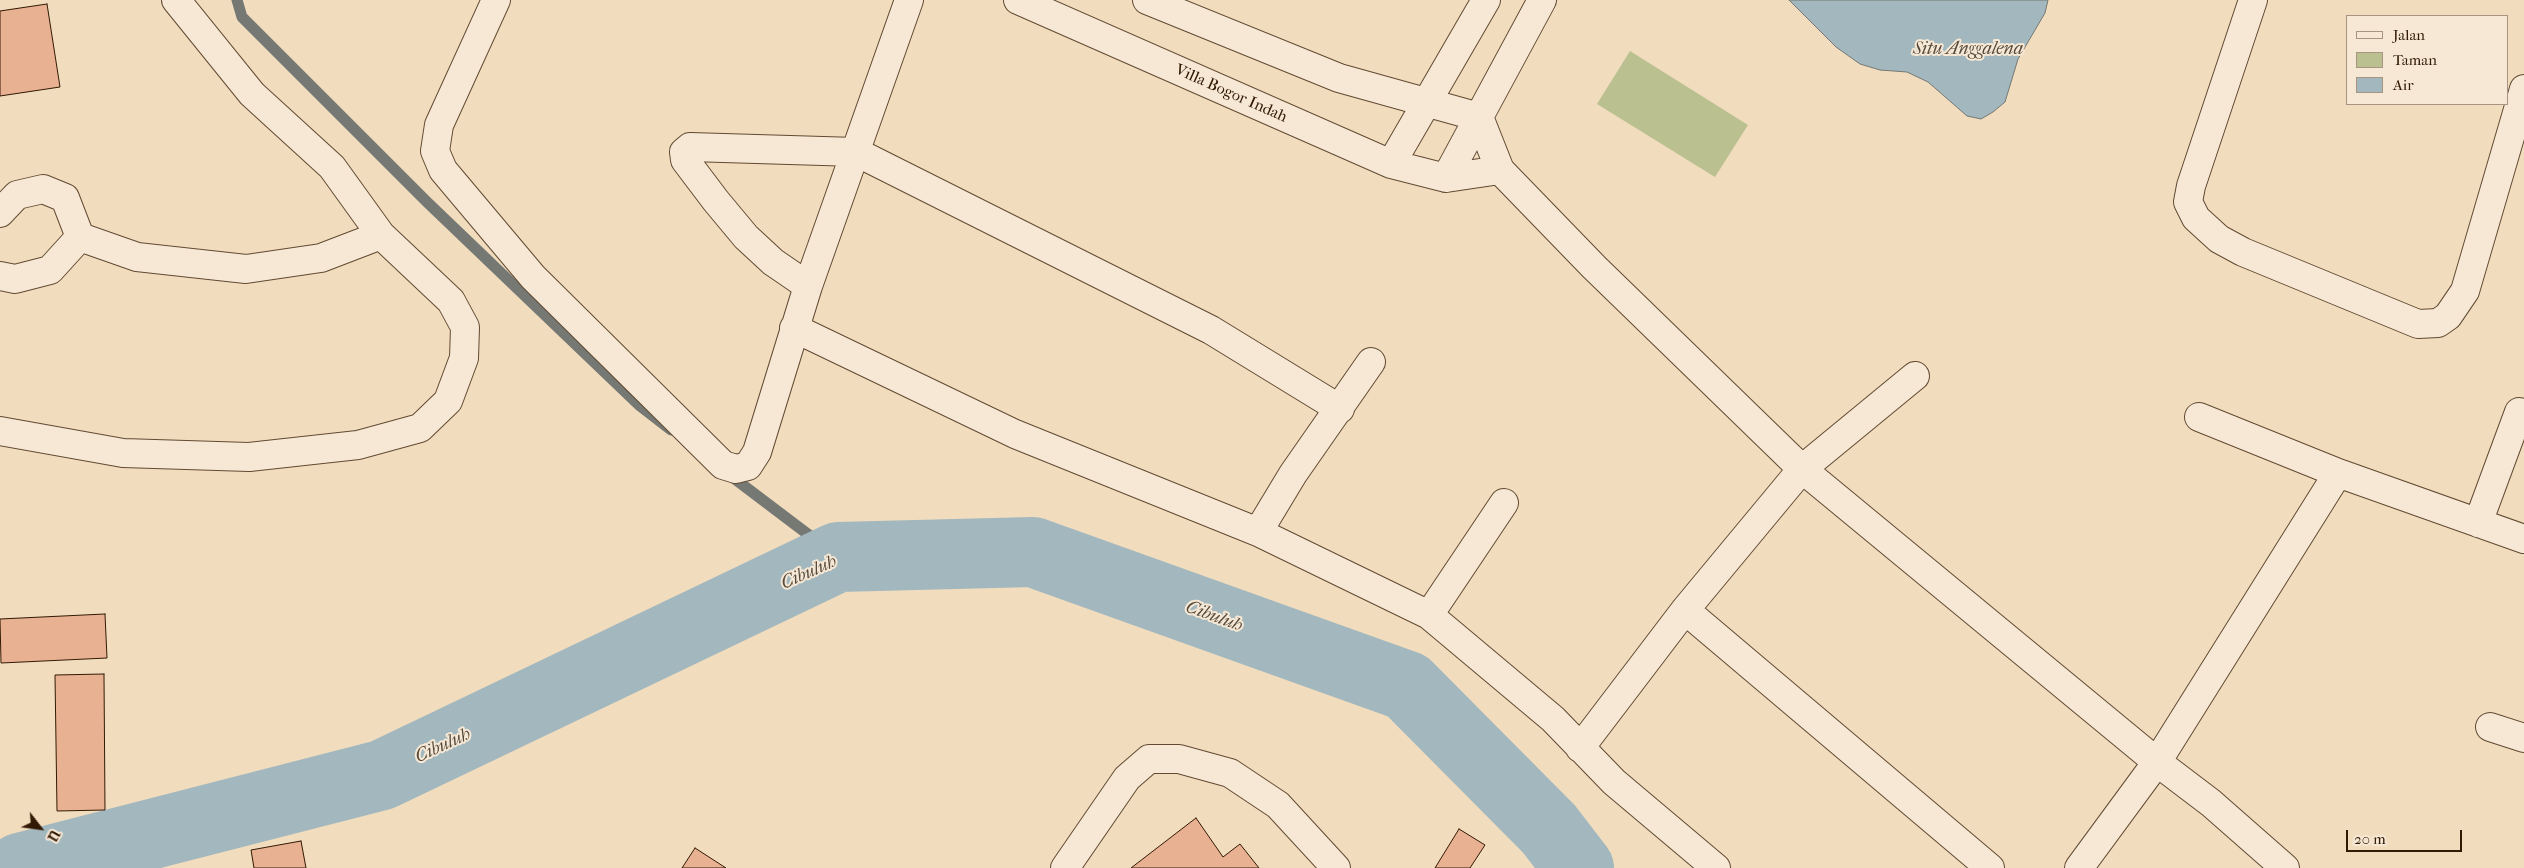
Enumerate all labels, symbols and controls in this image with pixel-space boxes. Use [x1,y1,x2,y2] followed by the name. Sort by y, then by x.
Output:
[2346,15,2509,105] legend
[2393,26,2425,44] text: Jalan
[1913,39,2023,61] water label: Situ Anggalena
[2393,51,2437,69] text: Taman
[1172,61,1290,127] street label: Villa Bogor Indah
[2393,76,2414,94] text: Air
[778,551,840,595] water label: Cibuluh
[1183,597,1245,637] water label: Cibuluh
[412,724,474,768] water label: Cibuluh
[15,803,65,853] north arrow
[2349,820,2465,852] scale bar
[43,827,64,845] text: U
[2354,830,2386,848] text: 20 m

